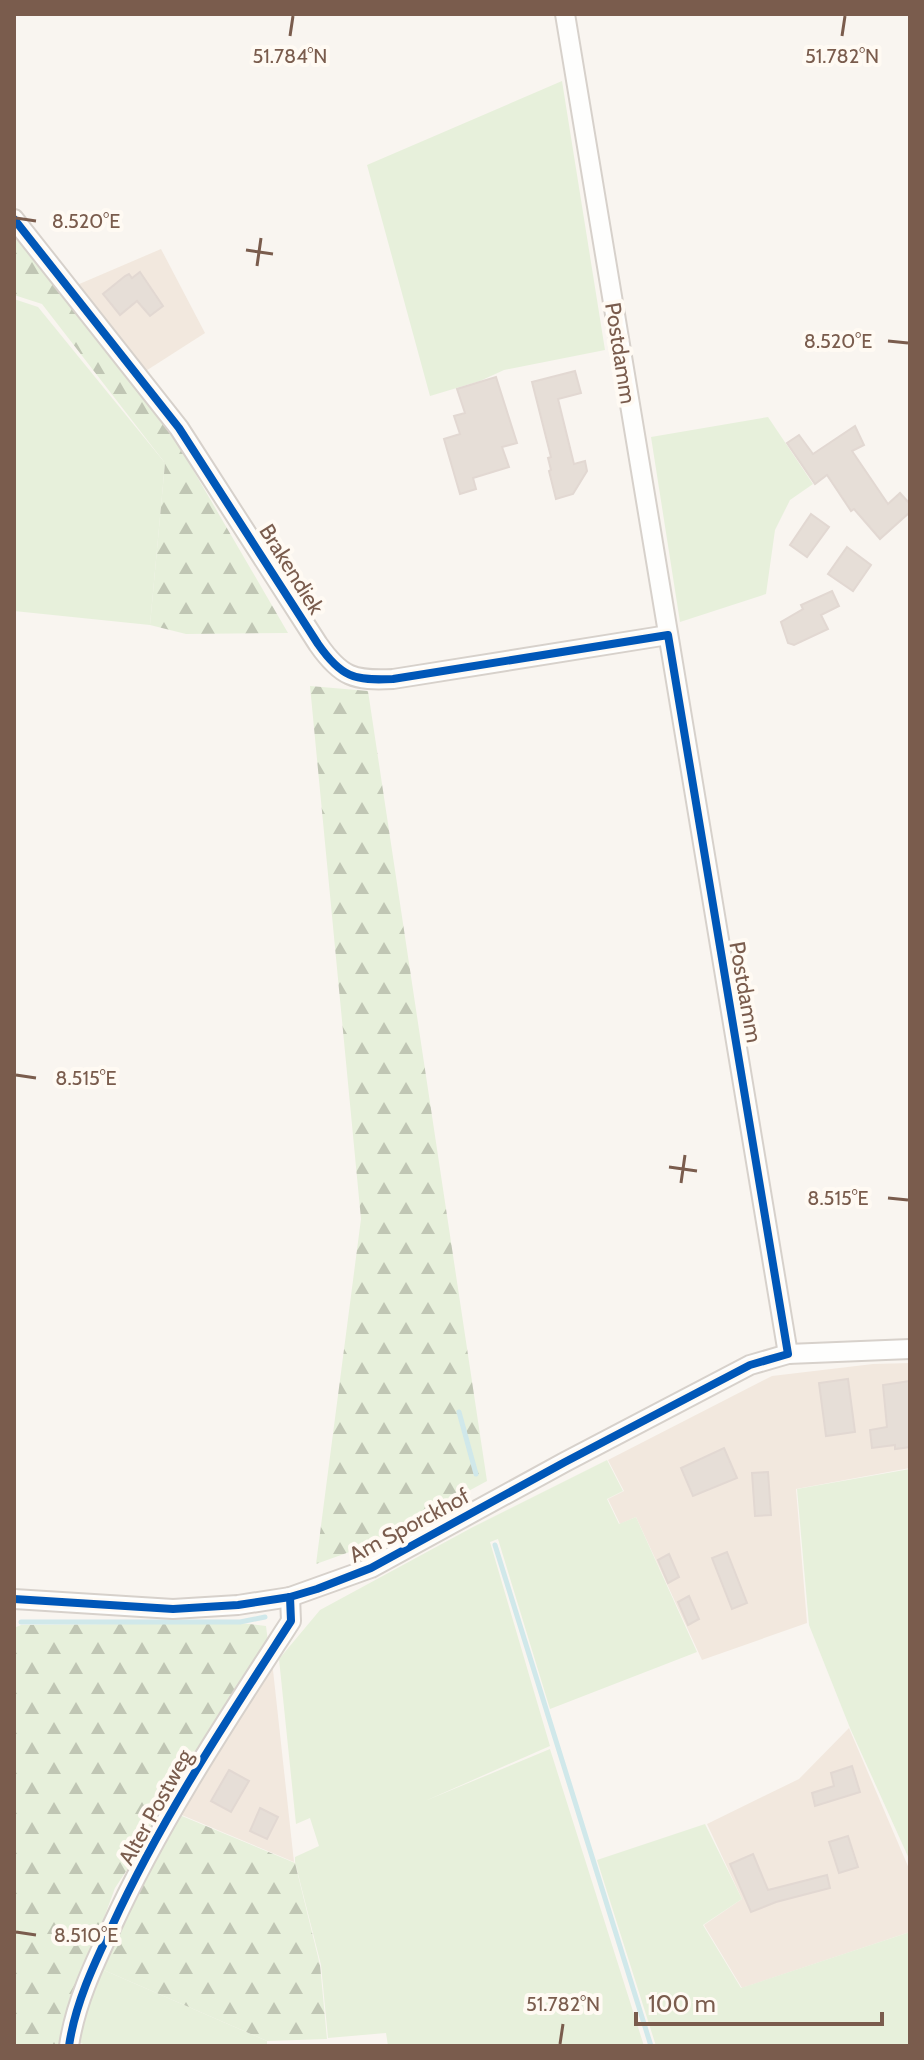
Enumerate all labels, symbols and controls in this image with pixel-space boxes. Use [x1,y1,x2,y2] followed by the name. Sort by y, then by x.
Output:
[253,44,327,68] text: 51.784°N
[805,44,879,68] text: 51.782°N
[52,209,120,233] text: 8.520°E
[599,300,642,406] street label: Postdamm
[804,329,872,353] text: 8.520°E
[253,519,330,619] street label: Brakendiek
[723,939,768,1045] street label: Postdamm
[55,1066,117,1090] text: 8.515°E
[807,1186,869,1210] text: 8.515°E
[344,1482,474,1568] street label: Am Sporckhof
[113,1744,199,1870] street label: Alter Postweg
[54,1923,118,1947] text: 8.510°E
[636,1976,882,2026] scale bar
[648,1989,716,2018] text: 100 m
[526,1992,600,2016] text: 51.782°N

